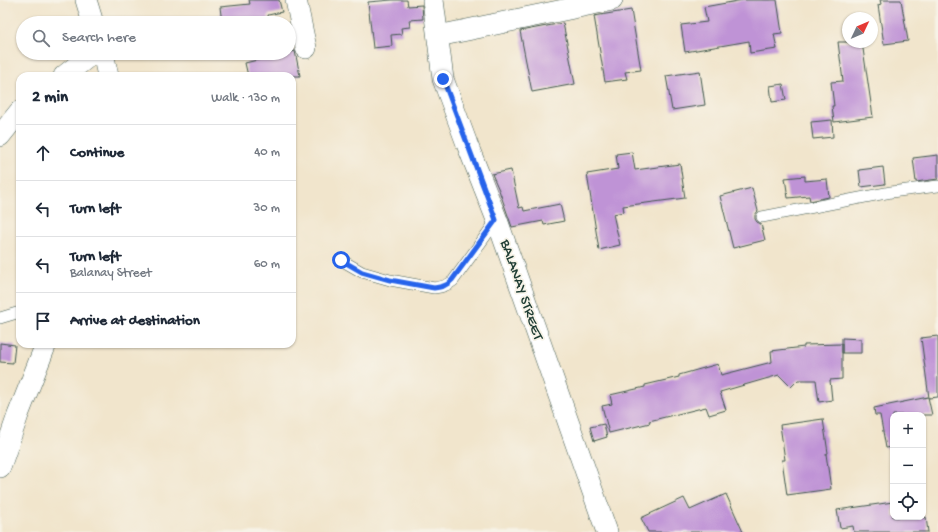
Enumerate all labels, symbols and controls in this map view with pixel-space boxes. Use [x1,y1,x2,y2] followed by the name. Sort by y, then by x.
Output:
[842,12,878,48] north arrow
[16,16,296,60] search box
[30,27,52,49] icon: search
[62,29,136,47] text: Search here
[434,70,452,88] route end
[32,88,68,108] text: 2 min
[211,91,280,106] text: Walk · 130 m
[32,142,54,164] icon: ahead
[70,144,124,162] text: Continue
[254,145,280,160] text: 40 m
[32,198,54,220] icon: left
[70,200,121,218] text: Turn left
[254,201,280,216] text: 30 m
[495,236,547,344] street label: BALANAY STREET
[70,248,121,266] text: Turn left
[332,251,350,269] route start
[32,254,54,276] icon: left
[254,257,280,272] text: 60 m
[70,266,151,281] text: Balanay Street
[32,310,54,332] icon: arrive
[70,312,200,330] text: Arrive at destination
[890,412,926,520] map controls
[890,412,926,448] button: +
[890,448,926,484] button: −
[890,484,926,520] button: locate

